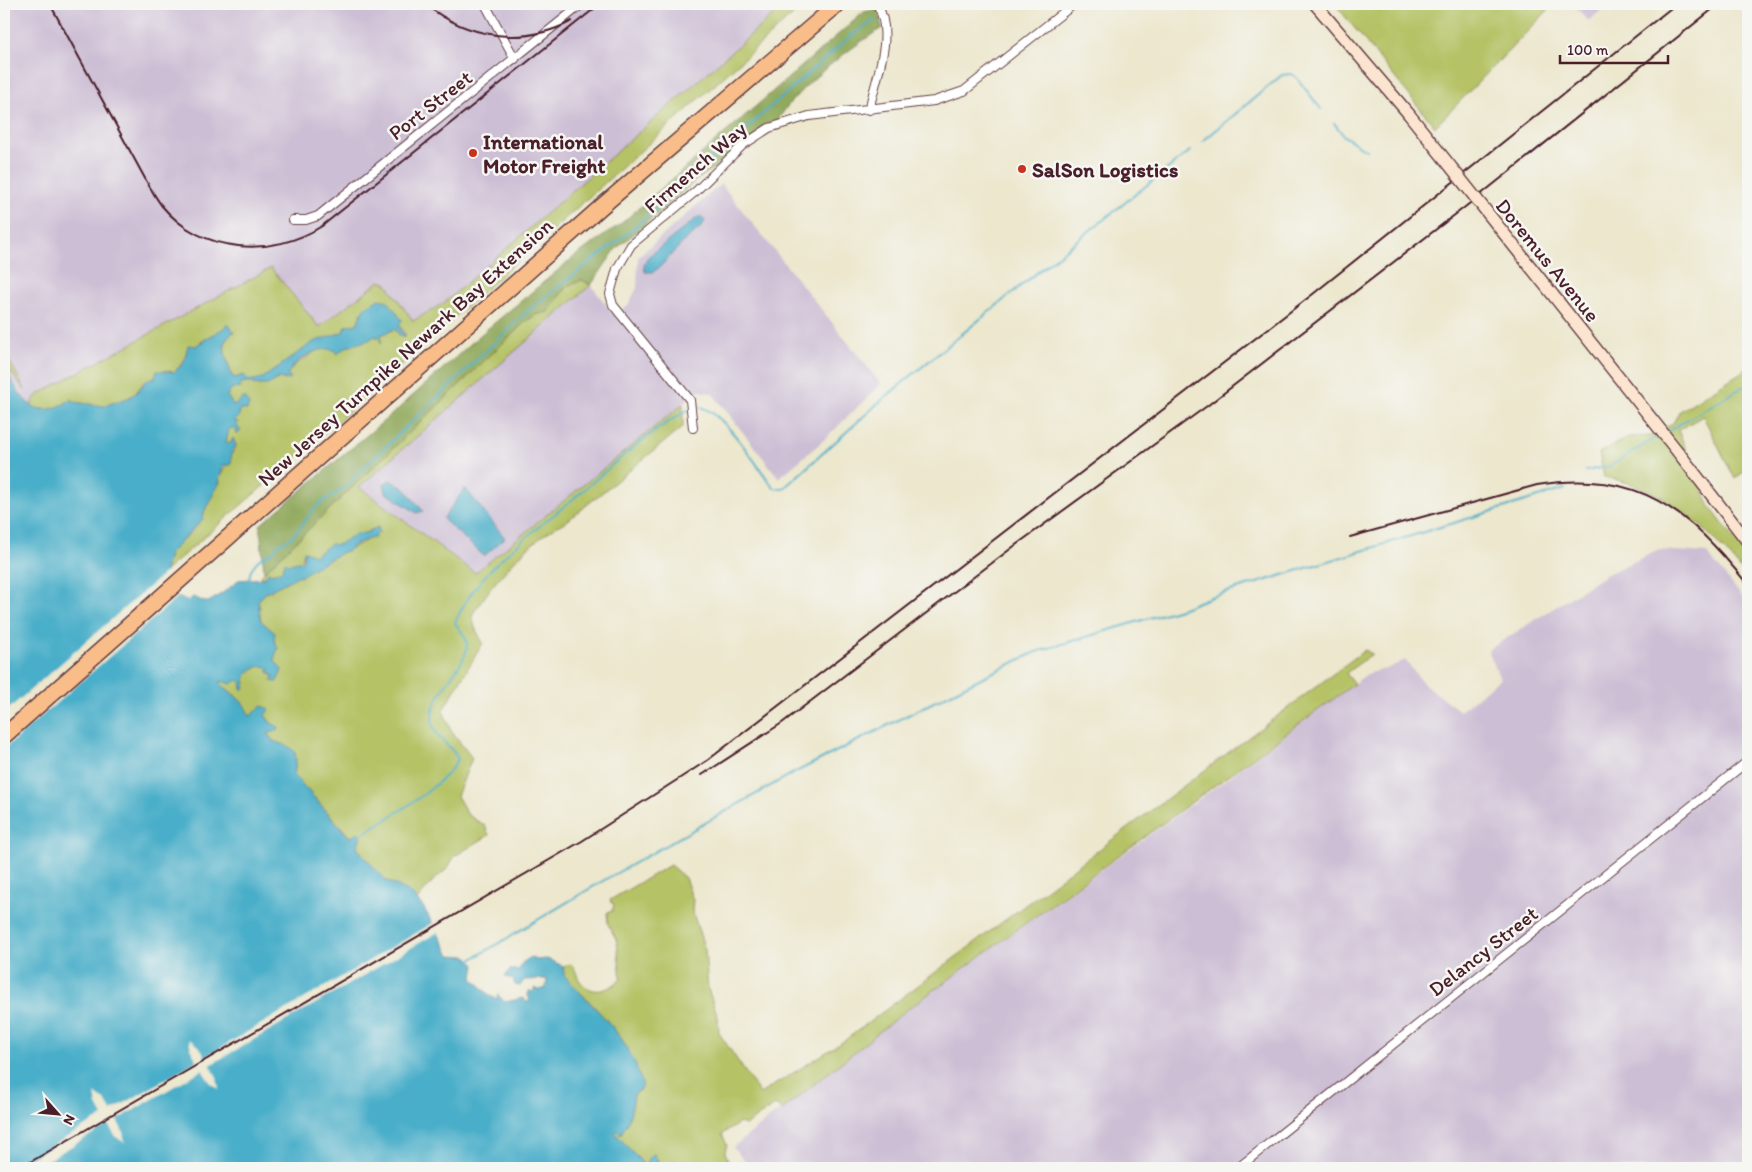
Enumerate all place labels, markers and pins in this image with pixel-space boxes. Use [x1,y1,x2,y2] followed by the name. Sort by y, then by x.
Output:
[483,129,606,179] place label: International Motor Freight
[467,147,479,159] marker: International Motor Freight
[1032,157,1178,183] place label: SalSon Logistics
[1016,163,1028,175] marker: SalSon Logistics

